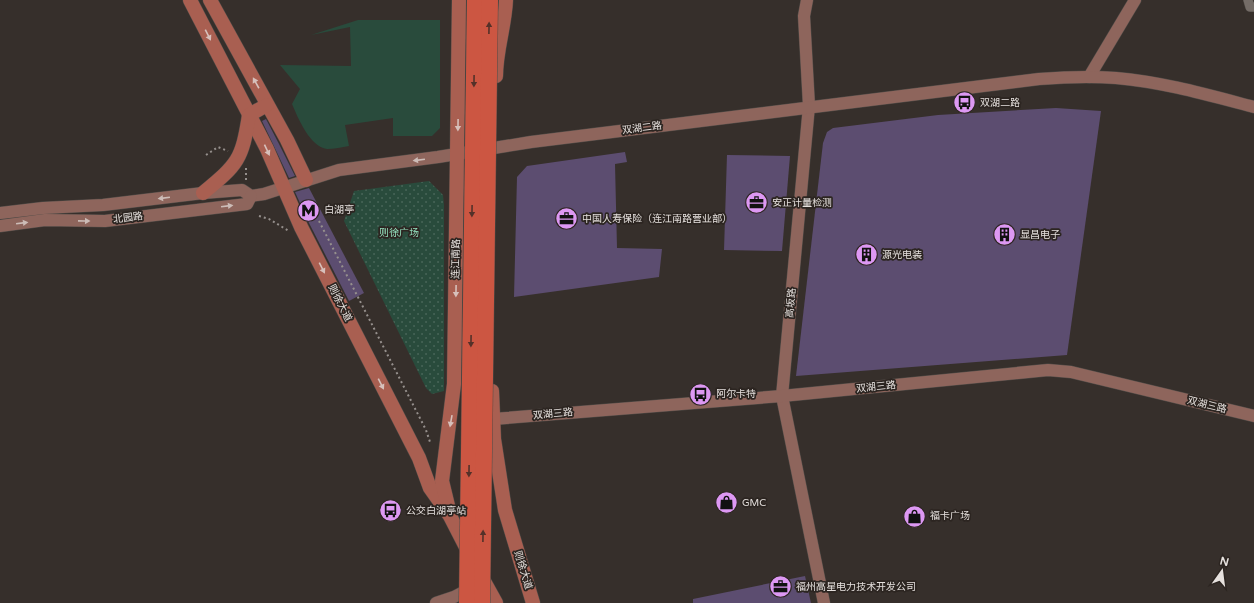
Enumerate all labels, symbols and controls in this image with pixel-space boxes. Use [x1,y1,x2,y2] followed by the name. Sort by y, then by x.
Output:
[486,21,492,34] one-way arrow
[205,29,211,40] one-way arrow
[471,75,477,88] one-way arrow
[252,77,259,89] one-way arrow
[951,90,977,116] bus stop icon: 双湖二路
[980,97,1020,109] place label: 双湖二路
[455,119,461,132] one-way arrow
[621,120,663,136] street label: 双湖二路
[264,145,270,156] one-way arrow
[413,156,425,163] one-way arrow
[743,190,769,216] office icon: 安正计量检测
[158,195,170,201] one-way arrow
[295,197,321,223] metro station icon: 白湖亭
[772,197,832,209] place label: 安正计量检测
[221,203,233,209] one-way arrow
[324,204,354,216] place label: 白湖亭
[469,205,475,218] one-way arrow
[553,206,579,232] office icon: 中国人寿保险（连江南路营业部）
[112,210,144,226] street label: 北园路
[582,213,732,225] place label: 中国人寿保险（连江南路营业部）
[78,218,91,224] one-way arrow
[16,220,28,226] one-way arrow
[991,222,1017,248] building icon: 显昌电子
[379,227,419,239] park label: 则徐广场
[1020,229,1060,241] place label: 显昌电子
[450,239,462,279] street label: 连江南路
[853,242,879,268] building icon: 源光电装
[882,249,922,261] place label: 源光电装
[319,262,325,274] one-way arrow
[326,282,354,324] street label: 则徐大道
[453,285,459,298] one-way arrow
[784,288,798,318] street label: 高坂路
[467,335,474,347] one-way arrow
[378,378,384,390] one-way arrow
[855,379,897,395] street label: 双湖三路
[687,381,713,407] bus stop icon: 阿尔卡特
[716,388,756,400] place label: 阿尔卡特
[1186,394,1228,416] street label: 双湖三路
[533,406,573,422] street label: 双湖三路
[447,415,453,427] one-way arrow
[466,465,472,478] one-way arrow
[713,490,739,516] shop icon: GMC
[742,497,766,509] place label: GMC
[378,498,404,524] bus stop icon: 公交白湖亭站
[901,503,927,529] shop icon: 福卡广场
[406,505,466,517] place label: 公交白湖亭站
[930,510,970,522] place label: 福卡广场
[480,529,486,542] one-way arrow
[511,549,535,591] street label: 则徐大道
[1202,551,1242,591] north arrow
[1218,554,1230,569] text: N
[768,574,794,600] office icon: 福州高星电力技术开发公司
[796,581,916,593] place label: 福州高星电力技术开发公司

